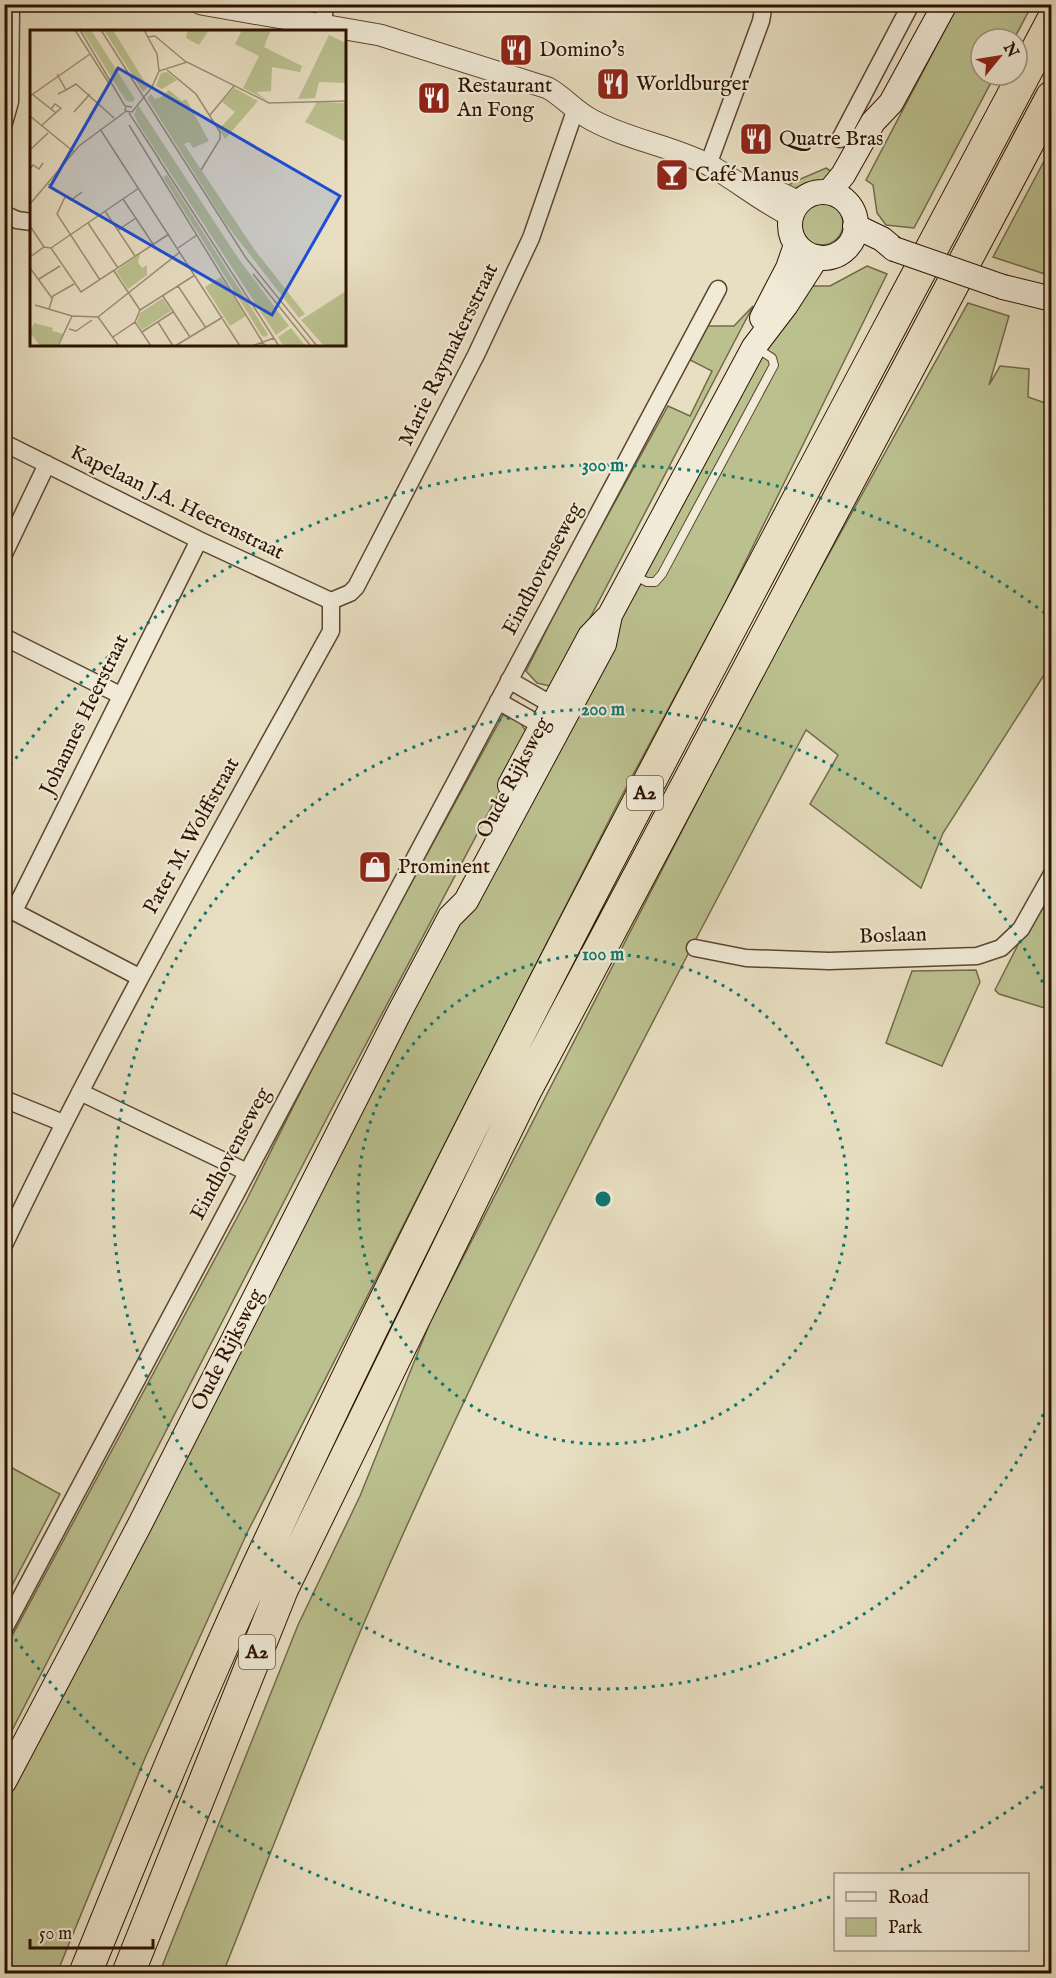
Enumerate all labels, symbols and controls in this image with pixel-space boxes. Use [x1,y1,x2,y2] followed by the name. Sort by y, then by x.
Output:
[969,27,1029,87] north arrow
[30,30,346,346] inset map
[498,32,534,68] restaurant icon: Domino's
[539,37,625,64] place label: Domino's
[998,39,1022,62] text: N
[595,66,631,102] restaurant icon: Worldburger
[636,71,750,98] place label: Worldburger
[456,73,552,124] place label: Restaurant An Fong
[416,80,452,116] restaurant icon: Restaurant An Fong
[738,121,774,157] restaurant icon: Quatre Bras
[779,126,883,153] place label: Quatre Bras
[654,157,690,193] bar icon: Café Manus
[695,162,799,189] place label: Café Manus
[393,259,505,451] street label: Marie Raymakersstraat
[66,439,288,567] street label: Kapelaan J.A. Heerenstraat
[582,455,624,478] text: 300 m
[497,497,590,640] street label: Eindhovenseweg
[33,630,136,802] street label: Johannes Heerstraat
[581,699,625,722] text: 200 m
[471,712,558,843] street label: Oude Rijksweg
[138,753,246,919] street label: Pater M. Wolffstraat
[627,776,663,810] road number: A2
[357,849,393,885] shop icon: Prominent
[398,854,490,881] place label: Prominent
[859,921,927,951] street label: Boslaan
[582,944,624,967] text: 100 m
[185,1082,278,1225] street label: Eindhovenseweg
[593,1189,613,1209] centre of rings
[186,1284,271,1416] street label: Oude Rijksweg
[239,1635,275,1669] road number: A2
[834,1873,1029,1951] legend
[888,1887,929,1910] text: Road
[30,1912,153,1950] scale bar
[888,1917,923,1940] text: Park
[39,1923,72,1946] text: 50 m

